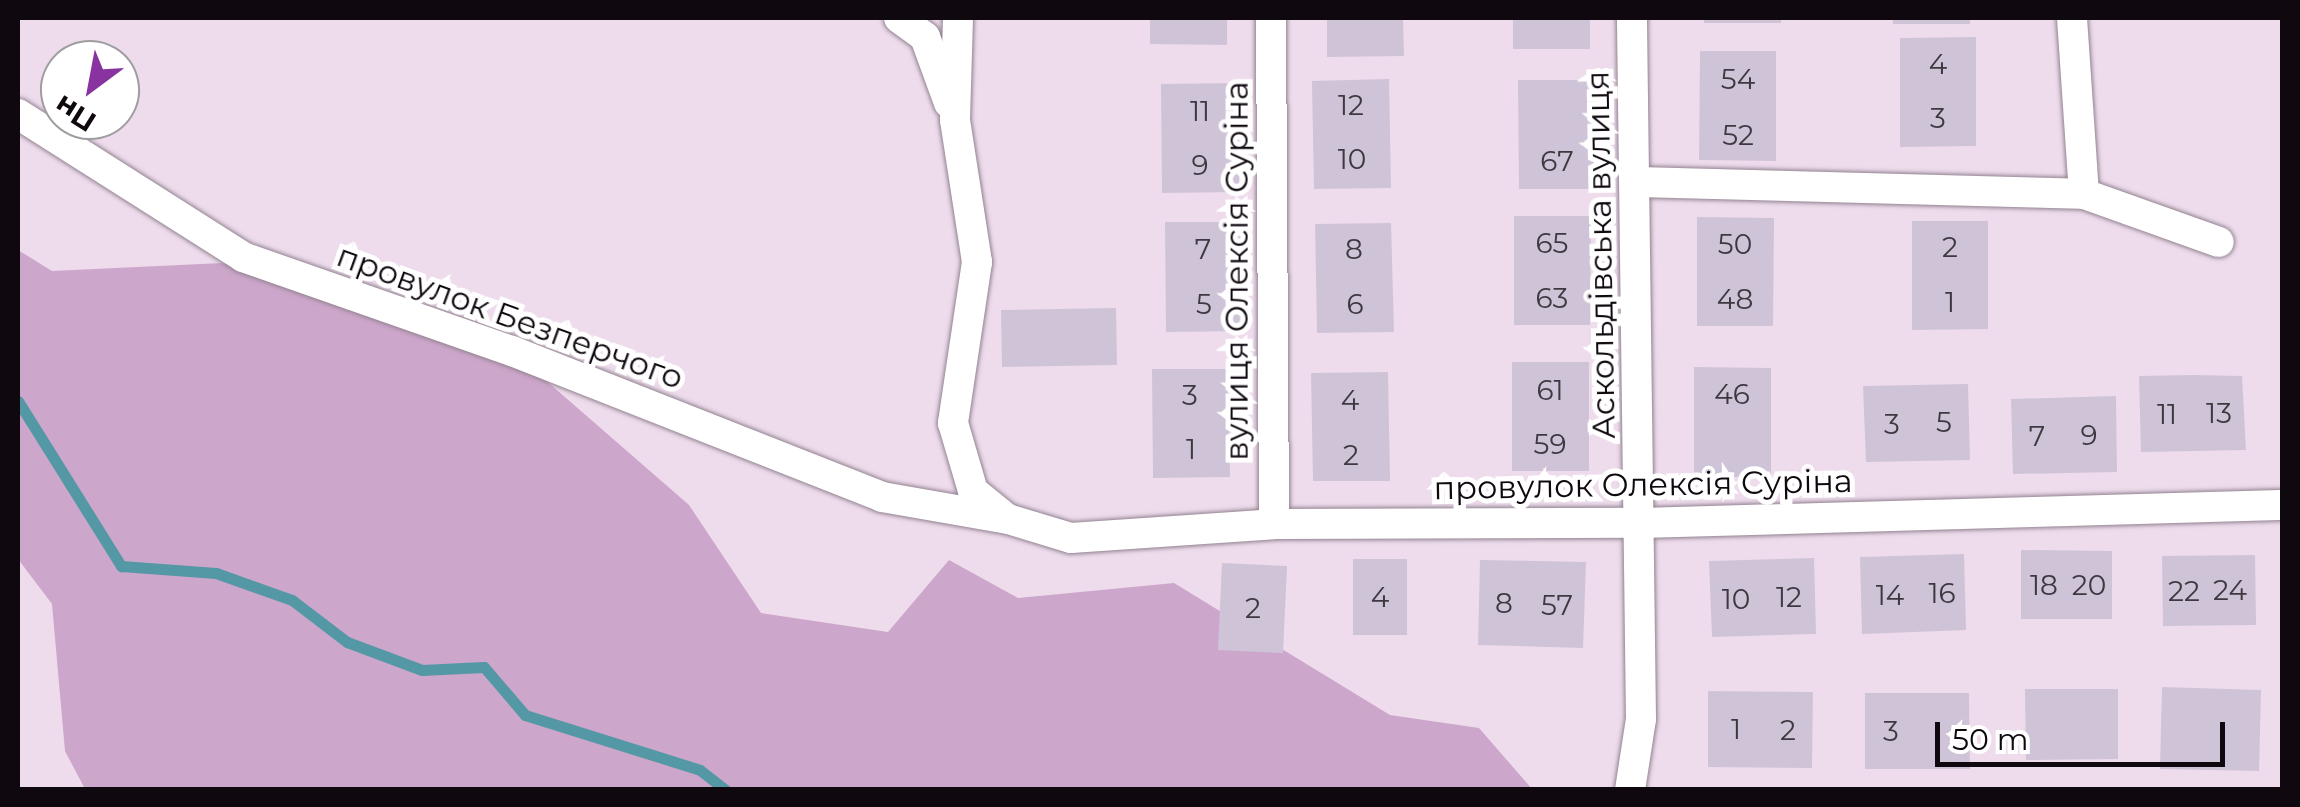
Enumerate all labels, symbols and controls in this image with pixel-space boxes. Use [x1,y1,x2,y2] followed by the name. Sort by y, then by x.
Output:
[40,40,140,140] north arrow
[1929,47,1947,81] house number: 4
[1721,62,1755,96] house number: 54
[1579,71,1623,439] street label: Аскольдівська вулиця
[1218,81,1256,461] street label: вулиця Олексія Суріна
[48,88,102,139] text: Пн
[1338,88,1364,122] house number: 12
[1190,94,1210,128] house number: 11
[1930,101,1946,135] house number: 3
[1722,118,1754,152] house number: 52
[1338,142,1366,176] house number: 10
[1540,144,1574,178] house number: 67
[1191,148,1209,182] house number: 9
[1536,226,1568,260] house number: 65
[1718,227,1752,261] house number: 50
[1942,230,1958,264] house number: 2
[1195,232,1211,266] house number: 7
[1345,232,1363,266] house number: 8
[332,236,688,398] street label: провулок Безперчого
[1536,281,1568,315] house number: 63
[1717,282,1753,316] house number: 48
[1945,285,1955,319] house number: 1
[1196,287,1212,321] house number: 5
[1346,287,1364,321] house number: 6
[1536,373,1564,407] house number: 61
[1714,377,1750,411] house number: 46
[1182,378,1198,412] house number: 3
[1341,383,1359,417] house number: 4
[2206,396,2232,430] house number: 13
[2157,397,2177,431] house number: 11
[1936,405,1952,439] house number: 5
[1884,407,1900,441] house number: 3
[2080,418,2098,452] house number: 9
[2029,419,2045,453] house number: 7
[1534,427,1566,461] house number: 59
[1186,432,1196,466] house number: 1
[1343,438,1359,472] house number: 2
[1433,462,1853,508] street label: провулок Олексія Суріна
[2030,568,2058,602] house number: 18
[2072,568,2106,602] house number: 20
[2213,573,2247,607] house number: 24
[2168,574,2200,608] house number: 22
[1928,576,1956,610] house number: 16
[1876,578,1904,612] house number: 14
[1371,580,1389,614] house number: 4
[1776,580,1802,614] house number: 12
[1722,582,1750,616] house number: 10
[1495,586,1513,620] house number: 8
[1541,588,1573,622] house number: 57
[1245,591,1261,625] house number: 2
[1940,702,2230,764] scale bar
[1731,712,1741,746] house number: 1
[1780,713,1796,747] house number: 2
[1883,714,1899,748] house number: 3
[1952,721,2029,758] text: 50 m

